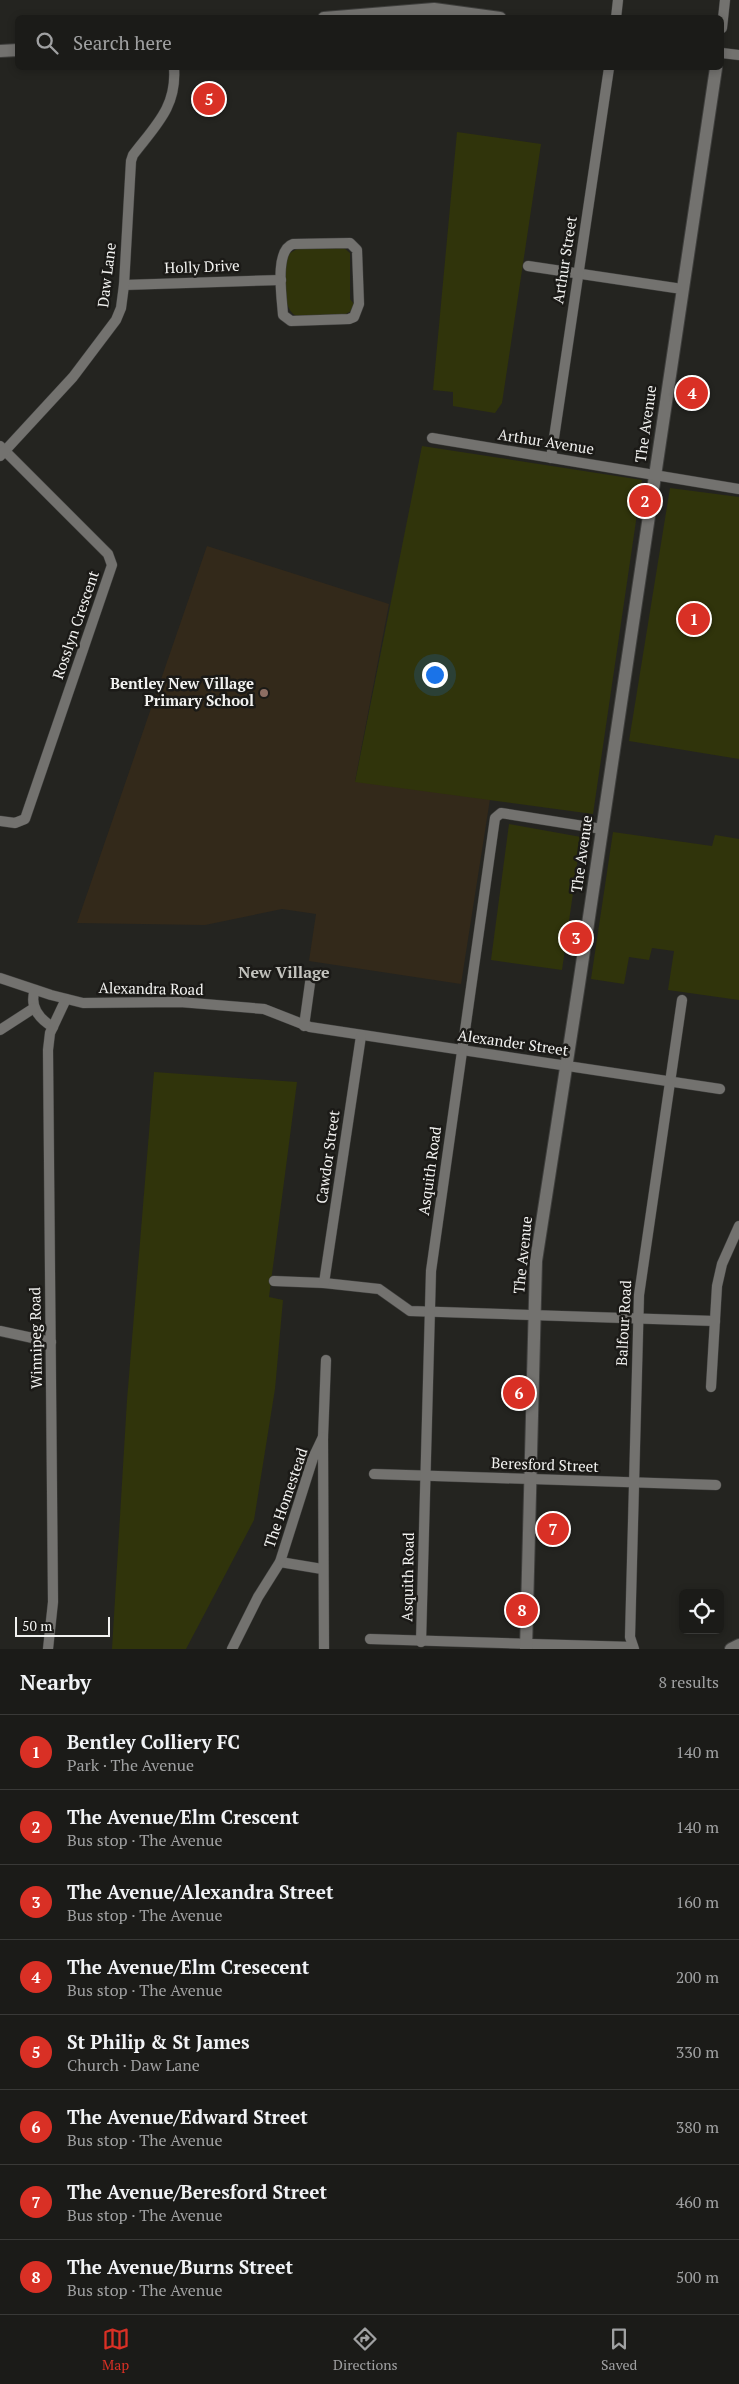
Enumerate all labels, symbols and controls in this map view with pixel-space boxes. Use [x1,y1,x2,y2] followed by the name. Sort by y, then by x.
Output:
[15,15,724,70] search box
[33,29,61,57] icon: search
[73,30,172,55] text: Search here
[193,80,225,118] pin: 5
[547,214,581,305] street label: Arthur Street
[92,241,120,308] street label: Daw Lane
[164,255,240,277] street label: Holly Drive
[676,374,708,412] pin: 4
[630,384,660,464] street label: The Avenue
[497,424,596,458] street label: Arthur Avenue
[629,482,661,520] pin: 2
[47,567,103,682] street label: Rosslyn Crescent
[678,600,710,638] pin: 1
[422,662,448,688] your location
[110,673,254,710] place label: Bentley New Village Primary School
[258,687,270,699] marker: Bentley New Village Primary School
[566,814,596,894] street label: The Avenue
[560,919,592,957] pin: 3
[238,961,330,983] district label: New Village
[98,977,204,999] street label: Alexandra Road
[456,1024,570,1060] street label: Alexander Street
[311,1108,344,1205] street label: Cawdor Street
[413,1125,445,1217] street label: Asquith Road
[508,1215,536,1295] street label: The Avenue
[611,1280,635,1366] street label: Balfour Road
[24,1287,46,1389] street label: Winnipeg Road
[503,1374,535,1412] pin: 6
[259,1445,312,1550] street label: The Homestead
[491,1452,600,1476] street label: Beresford Street
[537,1510,569,1548] pin: 7
[396,1532,418,1622] street label: Asquith Road
[679,1589,724,1634] map controls
[679,1589,724,1634] button: locate
[506,1591,538,1629] pin: 8
[15,1614,110,1637] scale bar
[22,1616,52,1635] text: 50 m
[20,1668,91,1696] text: Nearby
[659,1671,719,1693] text: 8 results
[67,1729,240,1754] text: Bentley Colliery FC
[31,1741,41,1763] text: 1
[676,1741,719,1763] text: 140 m
[67,1754,194,1776] text: Park · The Avenue
[67,1804,299,1829] text: The Avenue/Elm Crescent
[31,1816,41,1838] text: 2
[676,1816,719,1838] text: 140 m
[67,1829,223,1851] text: Bus stop · The Avenue
[67,1879,333,1904] text: The Avenue/Alexandra Street
[31,1891,41,1913] text: 3
[676,1891,719,1913] text: 160 m
[67,1904,223,1926] text: Bus stop · The Avenue
[67,1954,309,1979] text: The Avenue/Elm Cresecent
[31,1966,41,1988] text: 4
[676,1966,719,1988] text: 200 m
[67,1979,223,2001] text: Bus stop · The Avenue
[67,2029,250,2054] text: St Philip & St James
[31,2041,41,2063] text: 5
[676,2041,719,2063] text: 330 m
[67,2054,200,2076] text: Church · Daw Lane
[67,2104,308,2129] text: The Avenue/Edward Street
[31,2116,41,2138] text: 6
[676,2116,719,2138] text: 380 m
[67,2129,223,2151] text: Bus stop · The Avenue
[67,2179,327,2204] text: The Avenue/Beresford Street
[31,2191,41,2213] text: 7
[676,2191,719,2213] text: 460 m
[67,2204,223,2226] text: Bus stop · The Avenue
[67,2254,293,2279] text: The Avenue/Burns Street
[31,2266,41,2288] text: 8
[676,2266,719,2288] text: 500 m
[67,2279,223,2301] text: Bus stop · The Avenue
[102,2325,130,2374] tab: Map
[333,2325,398,2374] tab: Directions
[601,2325,637,2374] tab: Saved

